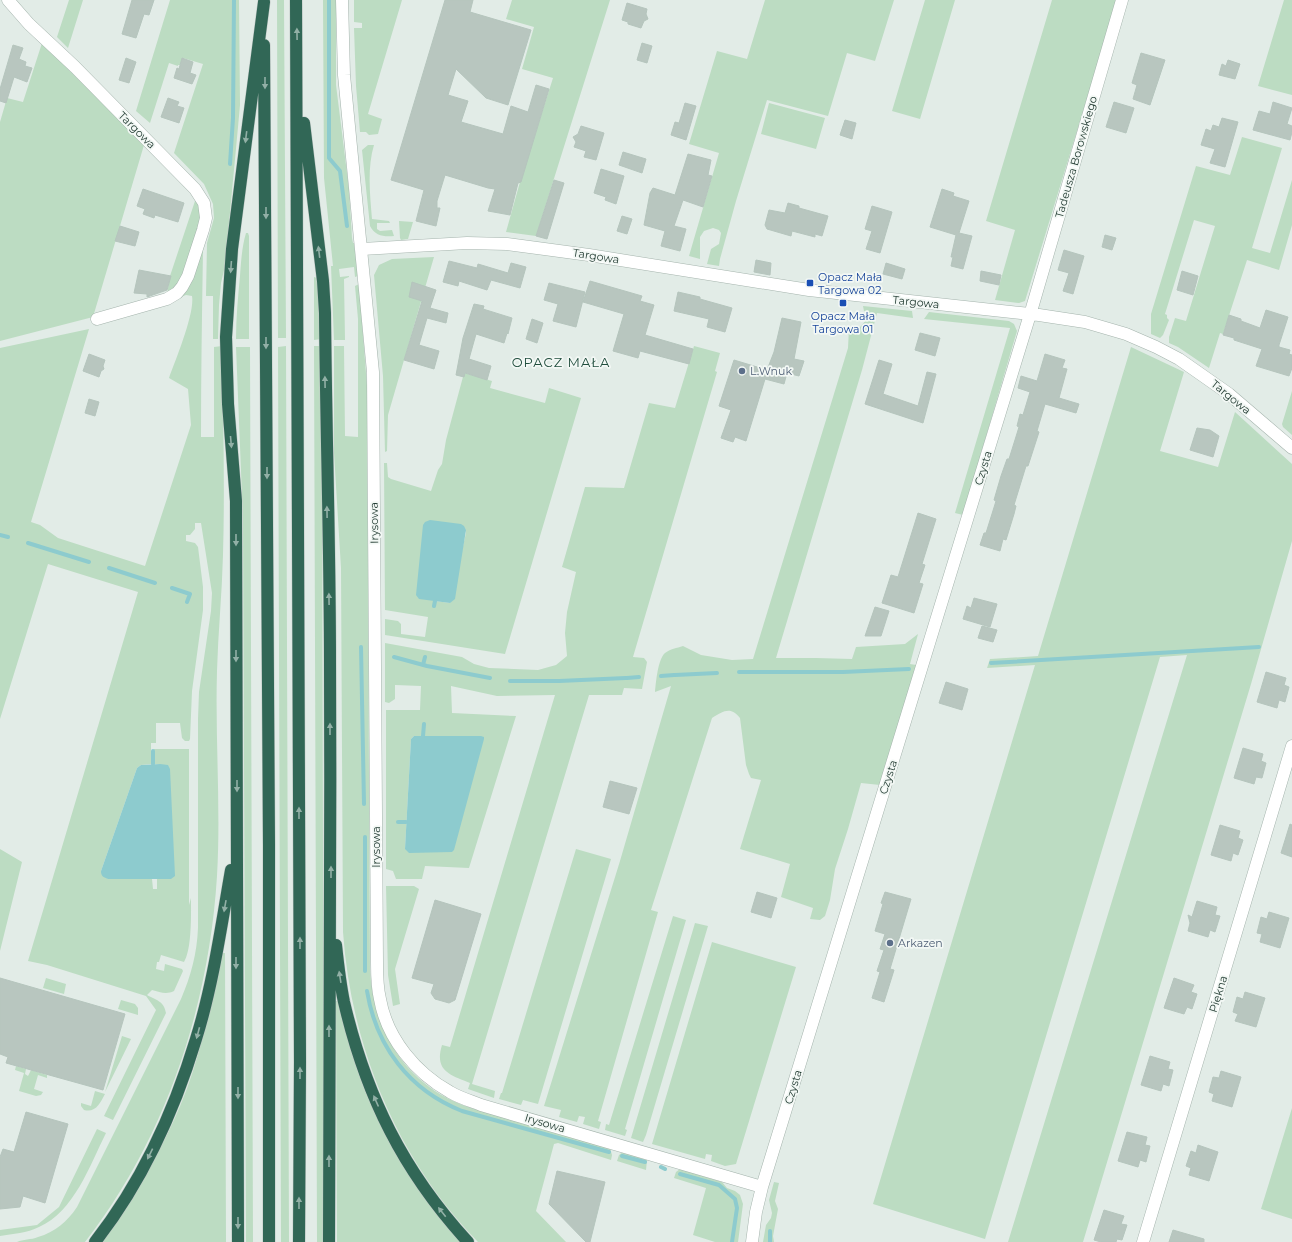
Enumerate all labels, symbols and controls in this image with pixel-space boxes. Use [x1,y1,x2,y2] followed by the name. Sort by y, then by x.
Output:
[294,27,300,40] one-way arrow
[262,77,268,90] one-way arrow
[1052,94,1100,220] street label: Tadeusza Borowskiego
[115,108,159,152] street label: Targowa
[243,131,249,144] one-way arrow
[263,207,269,220] one-way arrow
[572,245,620,267] street label: Targowa
[316,246,323,258] one-way arrow
[227,261,234,273] one-way arrow
[818,270,882,297] place label: Opacz Mała Targowa 02
[805,278,815,288] marker: Opacz Mała Targowa 02
[892,293,940,311] street label: Targowa
[838,298,848,308] marker: Opacz Mała Targowa 01
[811,309,875,336] place label: Opacz Mała Targowa 01
[263,337,269,350] one-way arrow
[512,354,610,370] district label: OPACZ MAŁA
[750,364,792,378] place label: L.Wnuk
[737,366,747,376] marker: L.Wnuk
[322,375,328,388] one-way arrow
[1208,377,1254,417] street label: Targowa
[227,436,234,448] one-way arrow
[971,449,995,487] street label: Czysta
[264,467,270,480] one-way arrow
[367,502,381,544] street label: Irysowa
[324,506,331,518] one-way arrow
[233,534,239,547] one-way arrow
[326,592,332,605] one-way arrow
[233,650,239,663] one-way arrow
[327,722,333,735] one-way arrow
[876,758,900,796] street label: Czysta
[234,780,240,793] one-way arrow
[296,806,302,819] one-way arrow
[369,826,383,868] street label: Irysowa
[328,865,334,878] one-way arrow
[221,900,227,912] one-way arrow
[297,936,303,949] one-way arrow
[898,936,943,950] place label: Arkazen
[885,938,895,948] marker: Arkazen
[233,957,239,970] one-way arrow
[337,970,343,983] one-way arrow
[1206,974,1230,1014] street label: Piękna
[326,1024,332,1037] one-way arrow
[194,1027,200,1039] one-way arrow
[297,1066,303,1079] one-way arrow
[781,1068,805,1106] street label: Czysta
[235,1087,241,1100] one-way arrow
[372,1095,378,1107] one-way arrow
[523,1111,567,1135] street label: Irysowa
[147,1148,153,1159] one-way arrow
[326,1154,332,1167] one-way arrow
[296,1196,302,1209] one-way arrow
[438,1207,447,1218] one-way arrow
[235,1217,241,1230] one-way arrow

